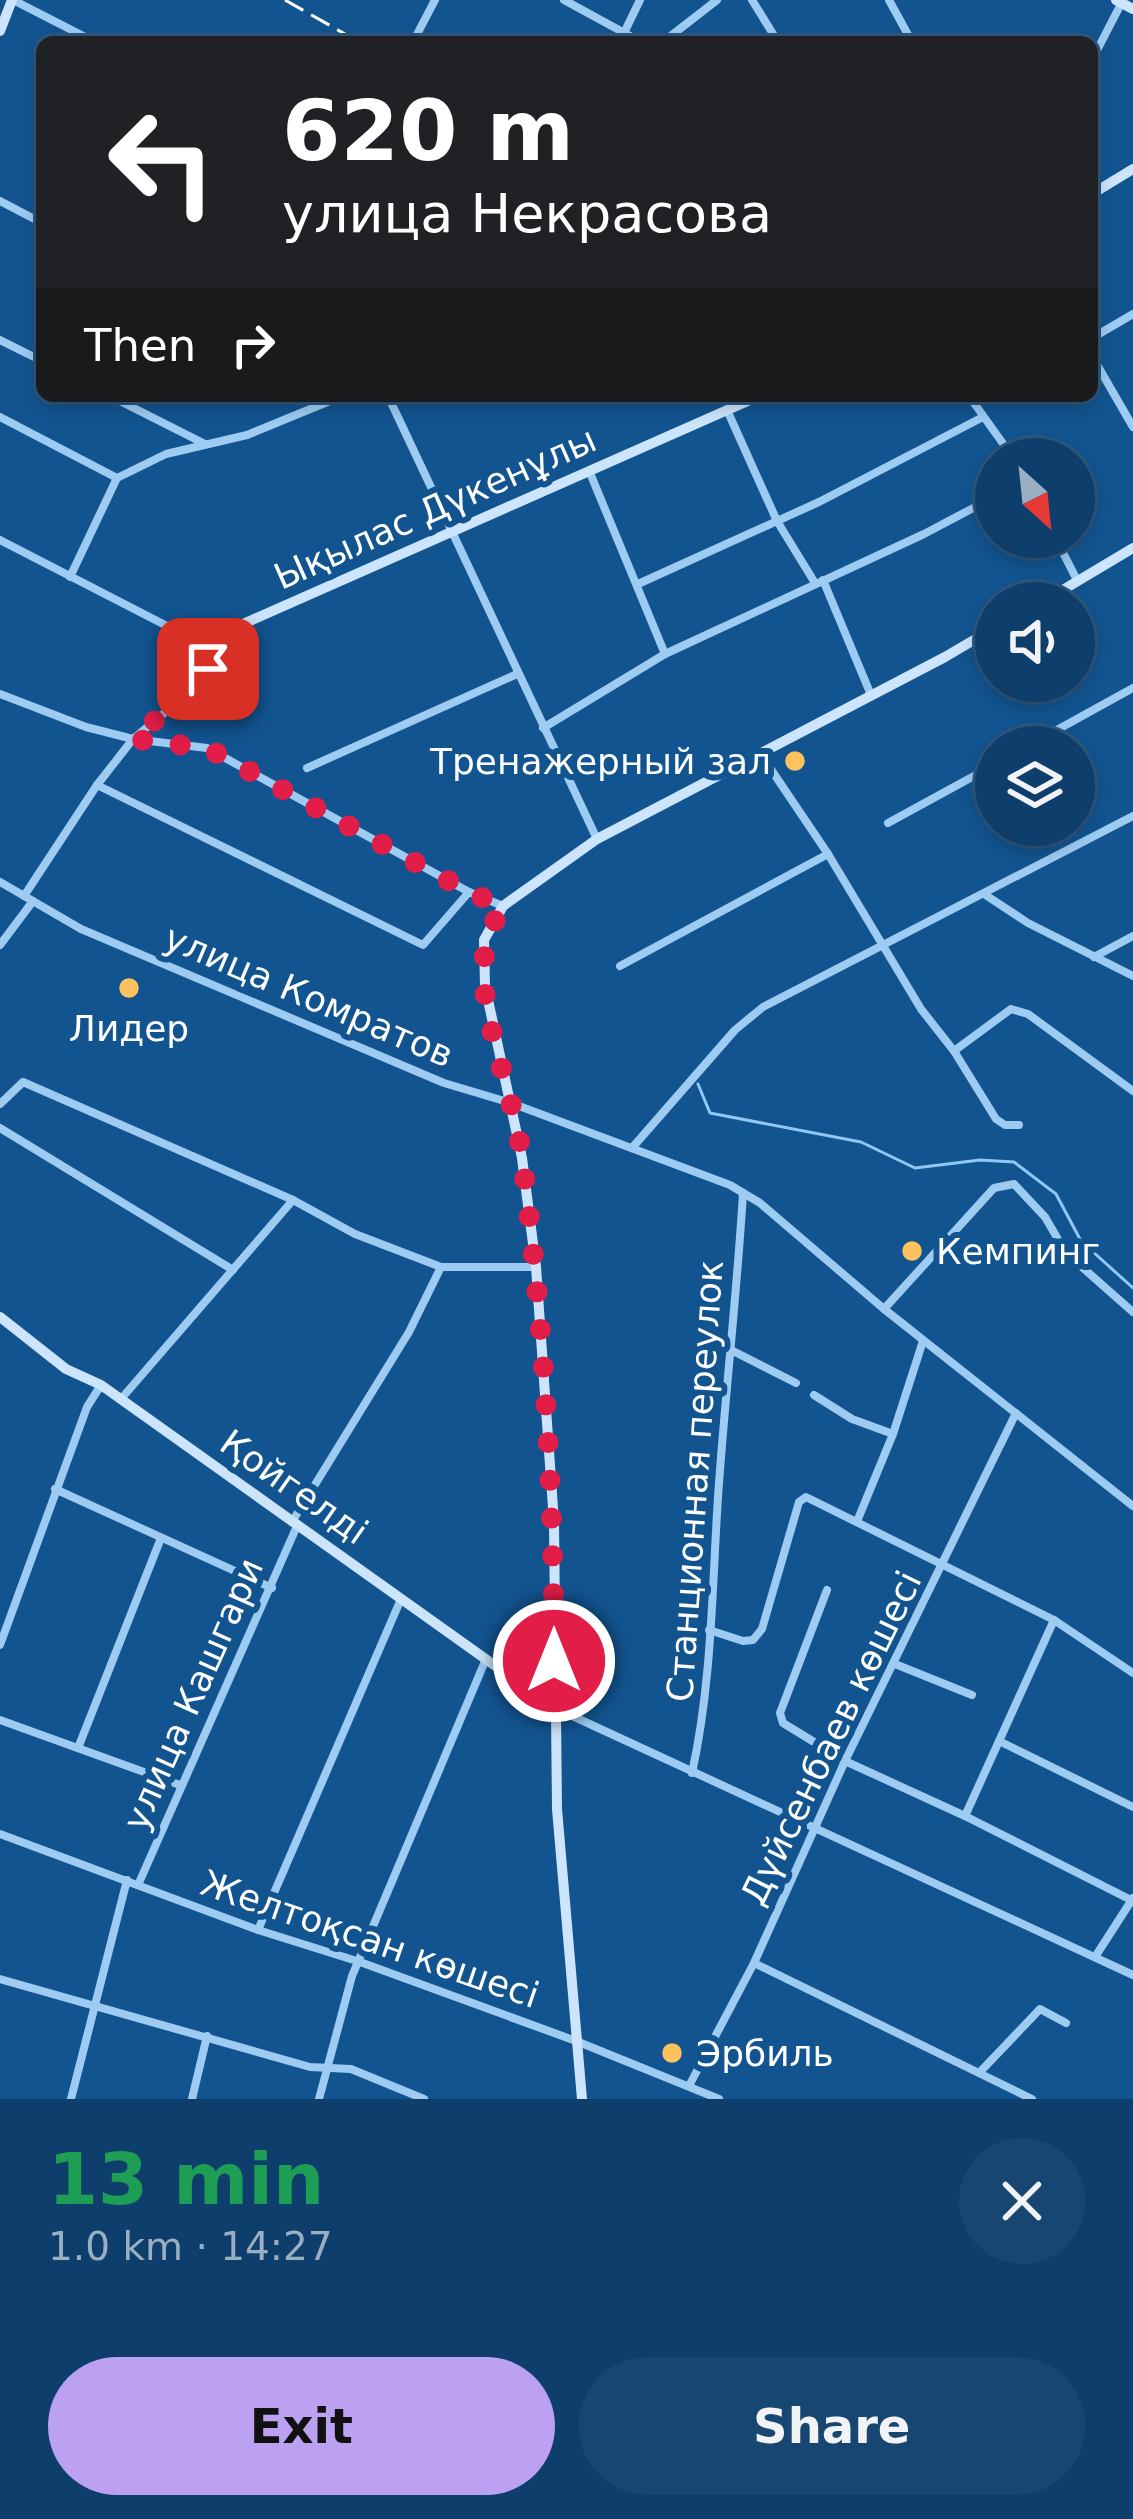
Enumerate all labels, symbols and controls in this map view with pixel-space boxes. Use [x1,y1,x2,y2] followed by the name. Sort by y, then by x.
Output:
[282,82,574,180] text: 620 m
[84,84,240,240] icon: left
[282,182,772,245] text: улица Некрасова
[220,312,286,378] icon: right
[84,319,196,372] text: Then
[268,419,602,597] street label: Ықылас Дүкенұлы
[975,438,1095,558] north arrow
[975,438,1095,846] map controls
[975,582,1095,702] button: sound
[157,618,259,720] pin
[175,636,241,702] icon: arrive
[975,726,1095,846] button: layers
[429,741,771,782] place label: Тренажерный зал
[782,748,808,774] marker: Тренажерный зал
[158,917,460,1075] street label: улица Комратов
[116,975,142,1001] marker: Лидер
[69,1008,189,1049] place label: Лидер
[936,1231,1100,1272] place label: Кемпинг
[899,1238,925,1264] marker: Кемпинг
[659,1259,731,1703] street label: Станционная переулок
[213,1421,375,1553] street label: Қойгелді
[115,1552,271,1836] street label: улица Кашгари
[732,1565,930,1911] street label: Дүйсенбаев көшесі
[491,1598,617,1724] position arrow
[196,1862,544,2016] street label: Желтоқсан көшесі
[696,2033,834,2074] place label: Эрбиль
[659,2040,685,2066] marker: Эрбиль
[48,2137,324,2221] text: 13 min
[959,2138,1085,2264] button: close
[48,2224,333,2269] text: 1.0 km · 14:27
[48,2357,555,2495] button: Exit
[579,2357,1085,2495] button: Share

